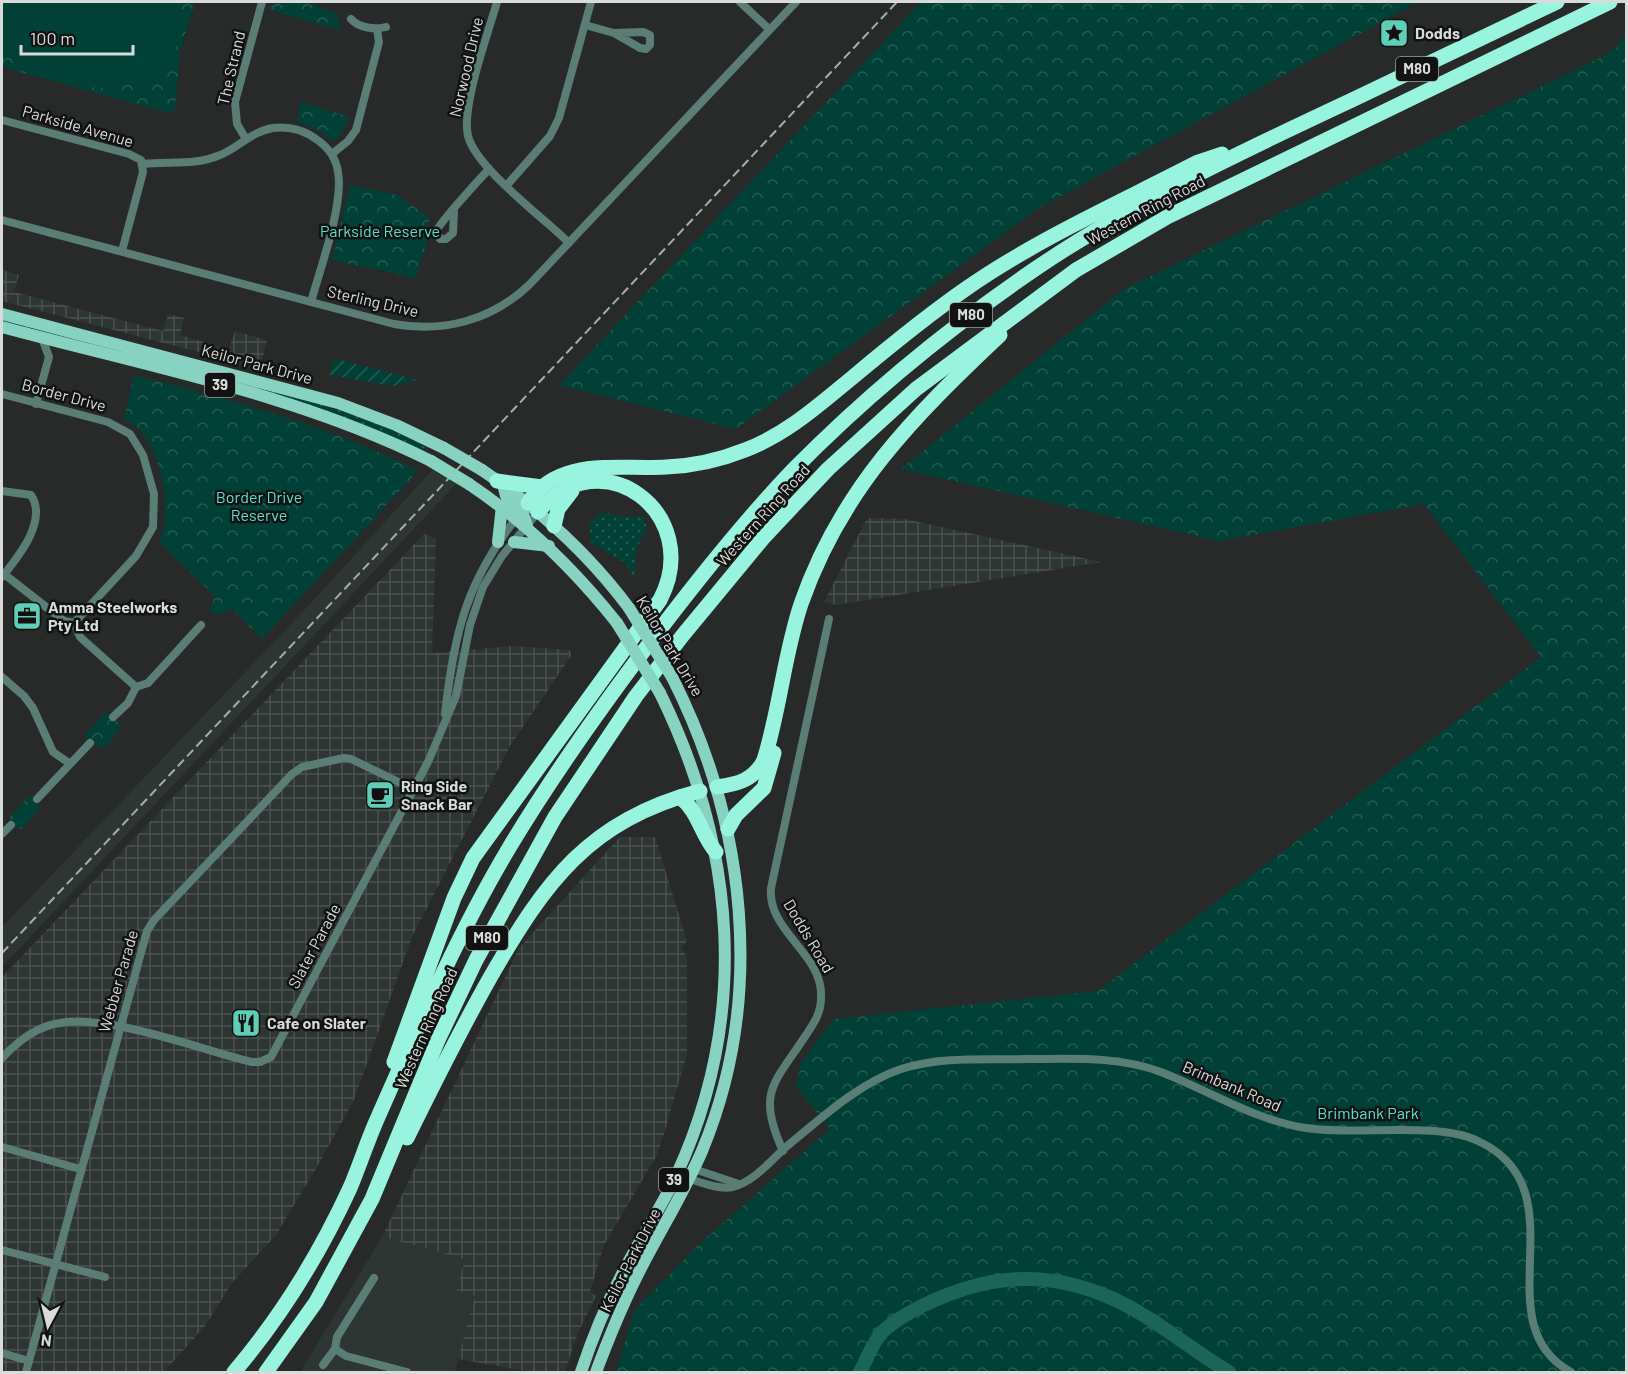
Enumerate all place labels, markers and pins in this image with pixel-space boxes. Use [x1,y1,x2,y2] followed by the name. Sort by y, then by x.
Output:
[1378,17,1410,49] place icon: Dodds
[1415,23,1460,42] place label: Dodds
[48,597,177,634] place label: Amma Steelworks Pty Ltd
[11,600,43,632] office icon: Amma Steelworks Pty Ltd
[401,776,473,813] place label: Ring Side Snack Bar
[364,779,396,811] cafe icon: Ring Side Snack Bar
[230,1007,262,1039] restaurant icon: Cafe on Slater
[267,1013,366,1032] place label: Cafe on Slater

